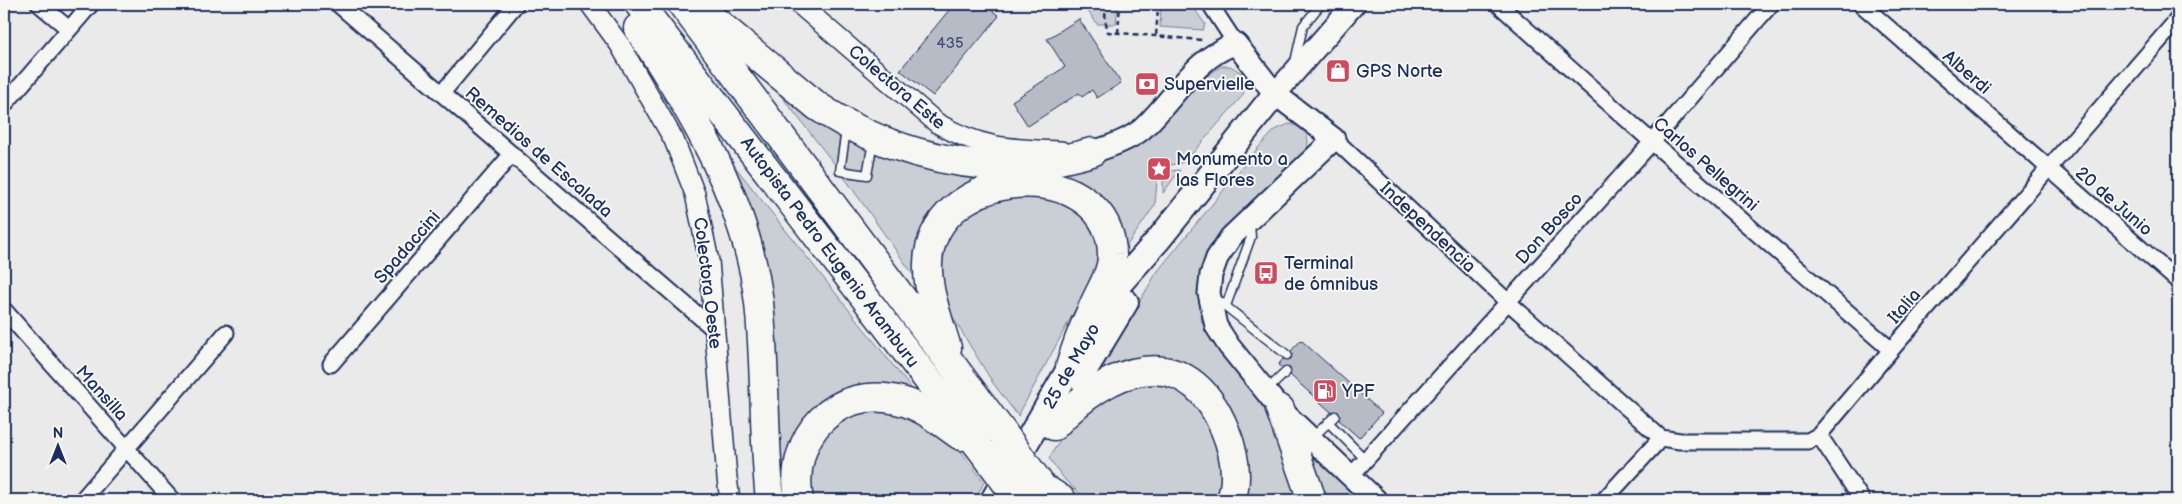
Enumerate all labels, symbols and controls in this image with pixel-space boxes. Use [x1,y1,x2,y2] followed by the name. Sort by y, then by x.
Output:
[937,34,963,53] house number: 435
[844,41,950,134] street label: Colectora Este
[1938,46,1995,99] street label: Alberdi
[1325,58,1351,84] shop icon: GPS Norte
[1356,61,1443,82] place label: GPS Norte
[1134,71,1160,97] bank icon: Supervielle
[1164,74,1255,95] place label: Supervielle
[461,83,617,222] street label: Remedios de Escalada
[1649,113,1763,216] street label: Carlos Pellegrini
[736,133,923,372] street label: Autopista Pedro Eugenio Aramburu
[1176,149,1288,191] place label: Monumento a las Flores
[1146,156,1172,182] place icon: Monumento a las Flores
[2071,162,2156,240] street label: 20 de Junio
[1375,178,1480,277] street label: Independencia
[1512,188,1587,269] street label: Don Bosco
[370,207,445,288] street label: Spadaccini
[689,216,726,350] street label: Colectora Oeste
[1284,253,1378,295] place label: Terminal de ómnibus
[1253,260,1279,286] bus stop icon: Terminal de ómnibus
[1884,285,1925,328] street label: Italia
[1039,320,1104,413] street label: 25 de Mayo
[71,361,132,425] street label: Mansilla
[1312,378,1338,404] fuel station icon: YPF
[1341,381,1375,402] place label: YPF
[32,422,82,472] north arrow
[53,425,63,442] text: N

